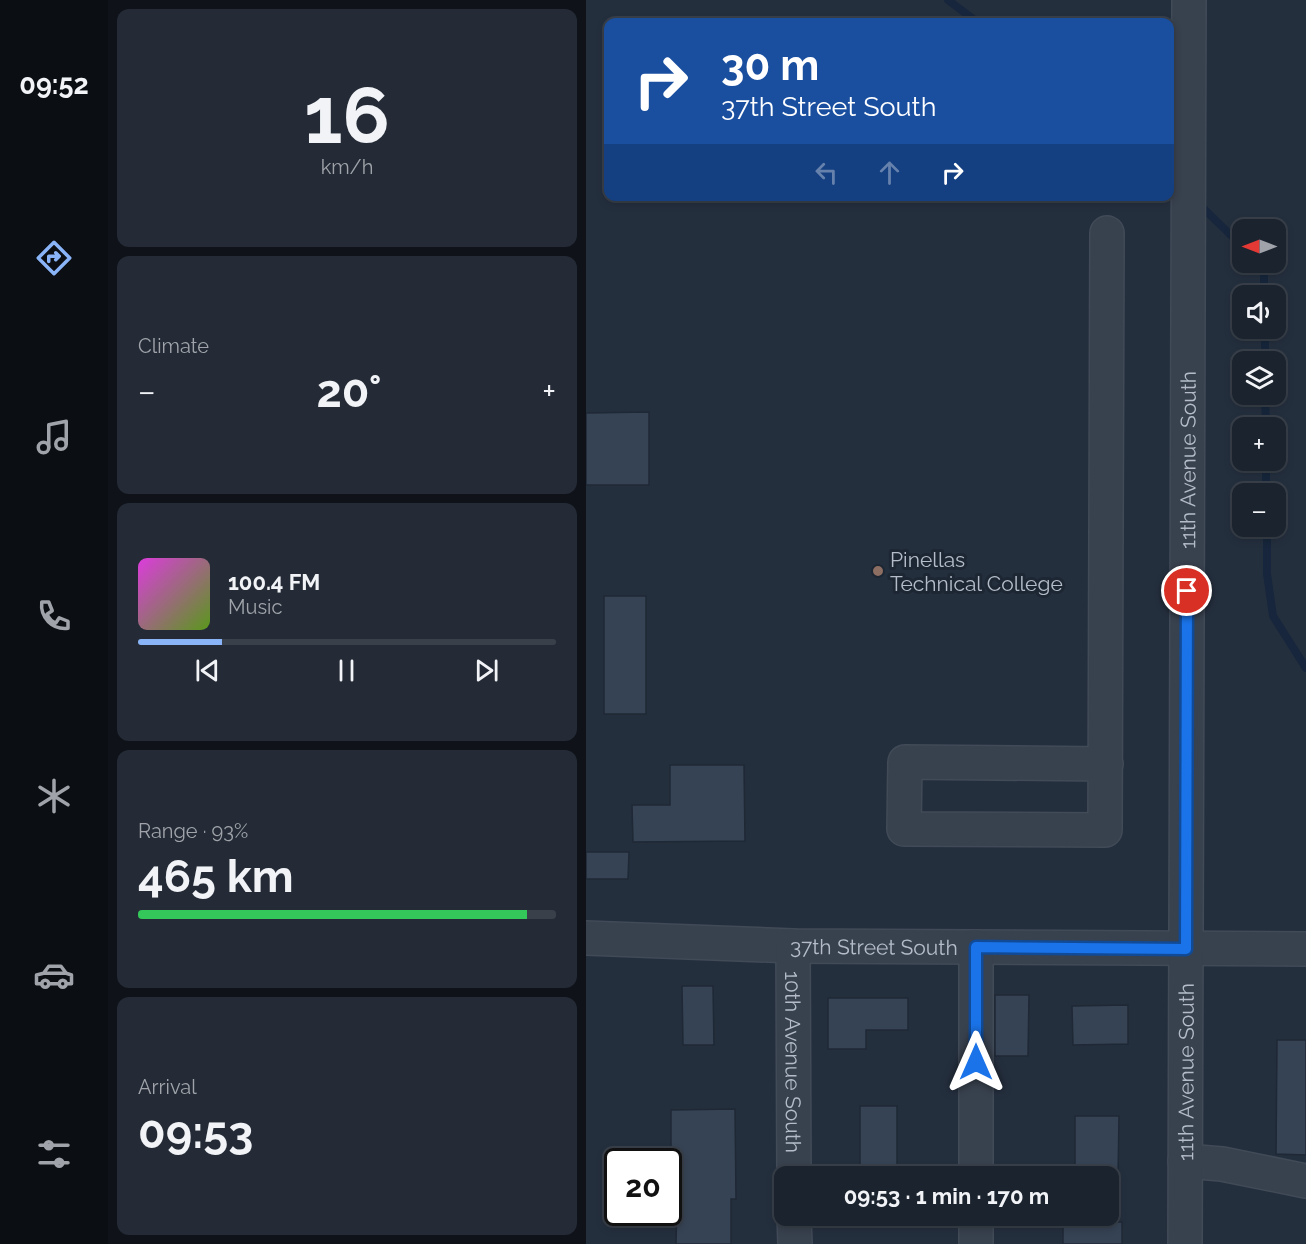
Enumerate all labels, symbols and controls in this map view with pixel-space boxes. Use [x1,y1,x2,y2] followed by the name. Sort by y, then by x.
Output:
[721,41,819,90] text: 30 m
[622,42,700,120] icon: right
[19,69,89,100] text: 09:52
[304,70,390,161] text: 16
[721,91,936,122] text: 37th Street South
[321,155,373,179] text: km/h
[810,156,843,189] icon: left
[873,156,906,189] icon: ahead
[936,156,969,189] icon: right
[1232,219,1286,273] north arrow
[1232,219,1286,537] map controls
[33,237,75,279] icon: directions
[1232,285,1286,339] button: sound
[138,334,209,358] text: Climate
[1232,351,1286,405] button: layers
[316,365,382,418] text: 20°
[1175,371,1200,549] street label: 11th Avenue South
[138,372,156,411] text: −
[542,372,556,411] text: +
[33,416,75,458] icon: music
[1232,417,1286,471] button: +
[1232,483,1286,537] button: −
[890,547,1063,596] place label: Pinellas Technical College
[871,564,885,578] marker: Pinellas Technical College
[1161,565,1212,616] pin
[228,569,320,595] text: 100.4 FM
[1170,574,1203,607] icon: arrive
[33,595,75,637] icon: phone
[228,595,282,619] text: Music
[191,654,224,687] icon: previous
[330,654,363,687] icon: pause
[470,654,503,687] icon: next
[33,775,75,817] icon: climate
[138,819,248,843] text: Range · 93%
[138,850,294,903] text: 465 km
[790,933,958,959] street label: 37th Street South
[33,954,75,996] icon: car
[781,971,806,1153] street label: 10th Avenue South
[1173,983,1198,1161] street label: 11th Avenue South
[944,1030,1008,1094] position arrow
[138,1075,197,1099] text: Arrival
[138,1106,253,1159] text: 09:53
[33,1133,75,1175] icon: filters
[604,1148,682,1226] speed limit sign: 20
[844,1183,1049,1209] text: 09:53 · 1 min · 170 m

